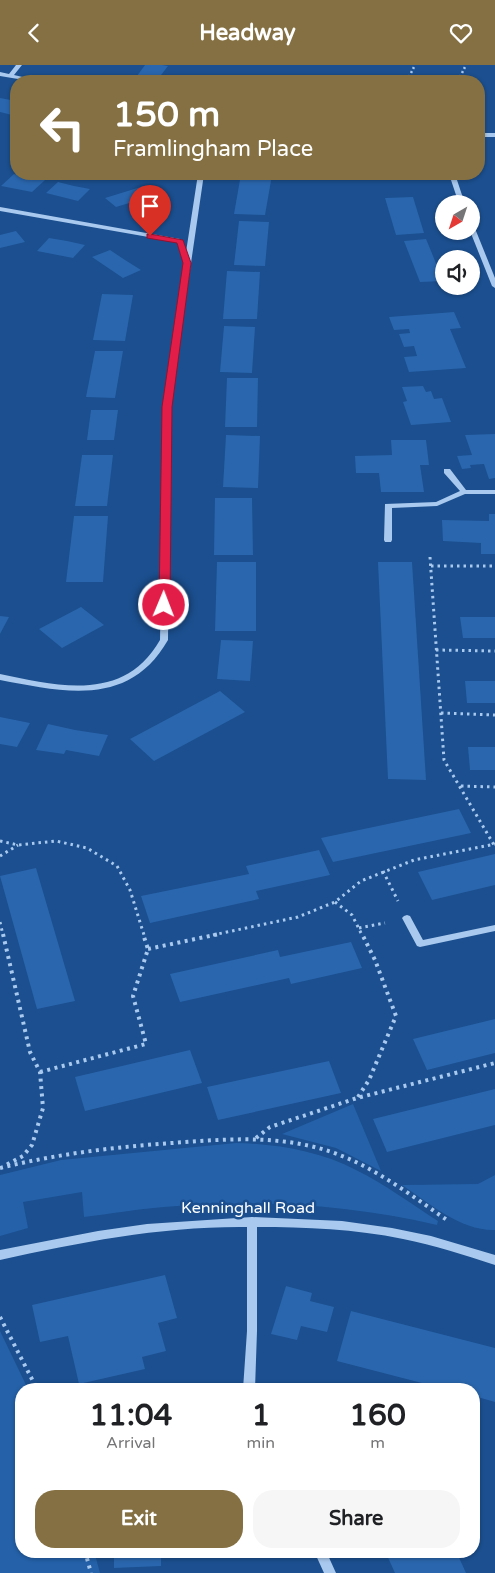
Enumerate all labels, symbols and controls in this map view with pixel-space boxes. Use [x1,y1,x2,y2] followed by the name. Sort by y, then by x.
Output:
[20,19,48,47] icon: back
[447,19,475,47] icon: heart
[199,20,296,46] text: Headway
[113,94,220,136] text: 150 m
[30,95,95,160] icon: left
[113,136,313,162] text: Framlingham Place
[129,185,171,236] pin
[136,192,164,220] icon: arrive
[435,195,480,240] north arrow
[435,195,480,295] map controls
[435,250,480,295] button: sound
[137,578,189,630] position arrow
[181,1198,315,1218] street label: Kenninghall Road
[89,1397,172,1434] text: 11:04
[251,1397,270,1434] text: 1
[349,1397,406,1434] text: 160
[106,1433,156,1453] text: Arrival
[247,1433,275,1453] text: min
[370,1433,385,1453] text: m
[35,1490,243,1548] button: Exit
[253,1490,460,1548] button: Share

